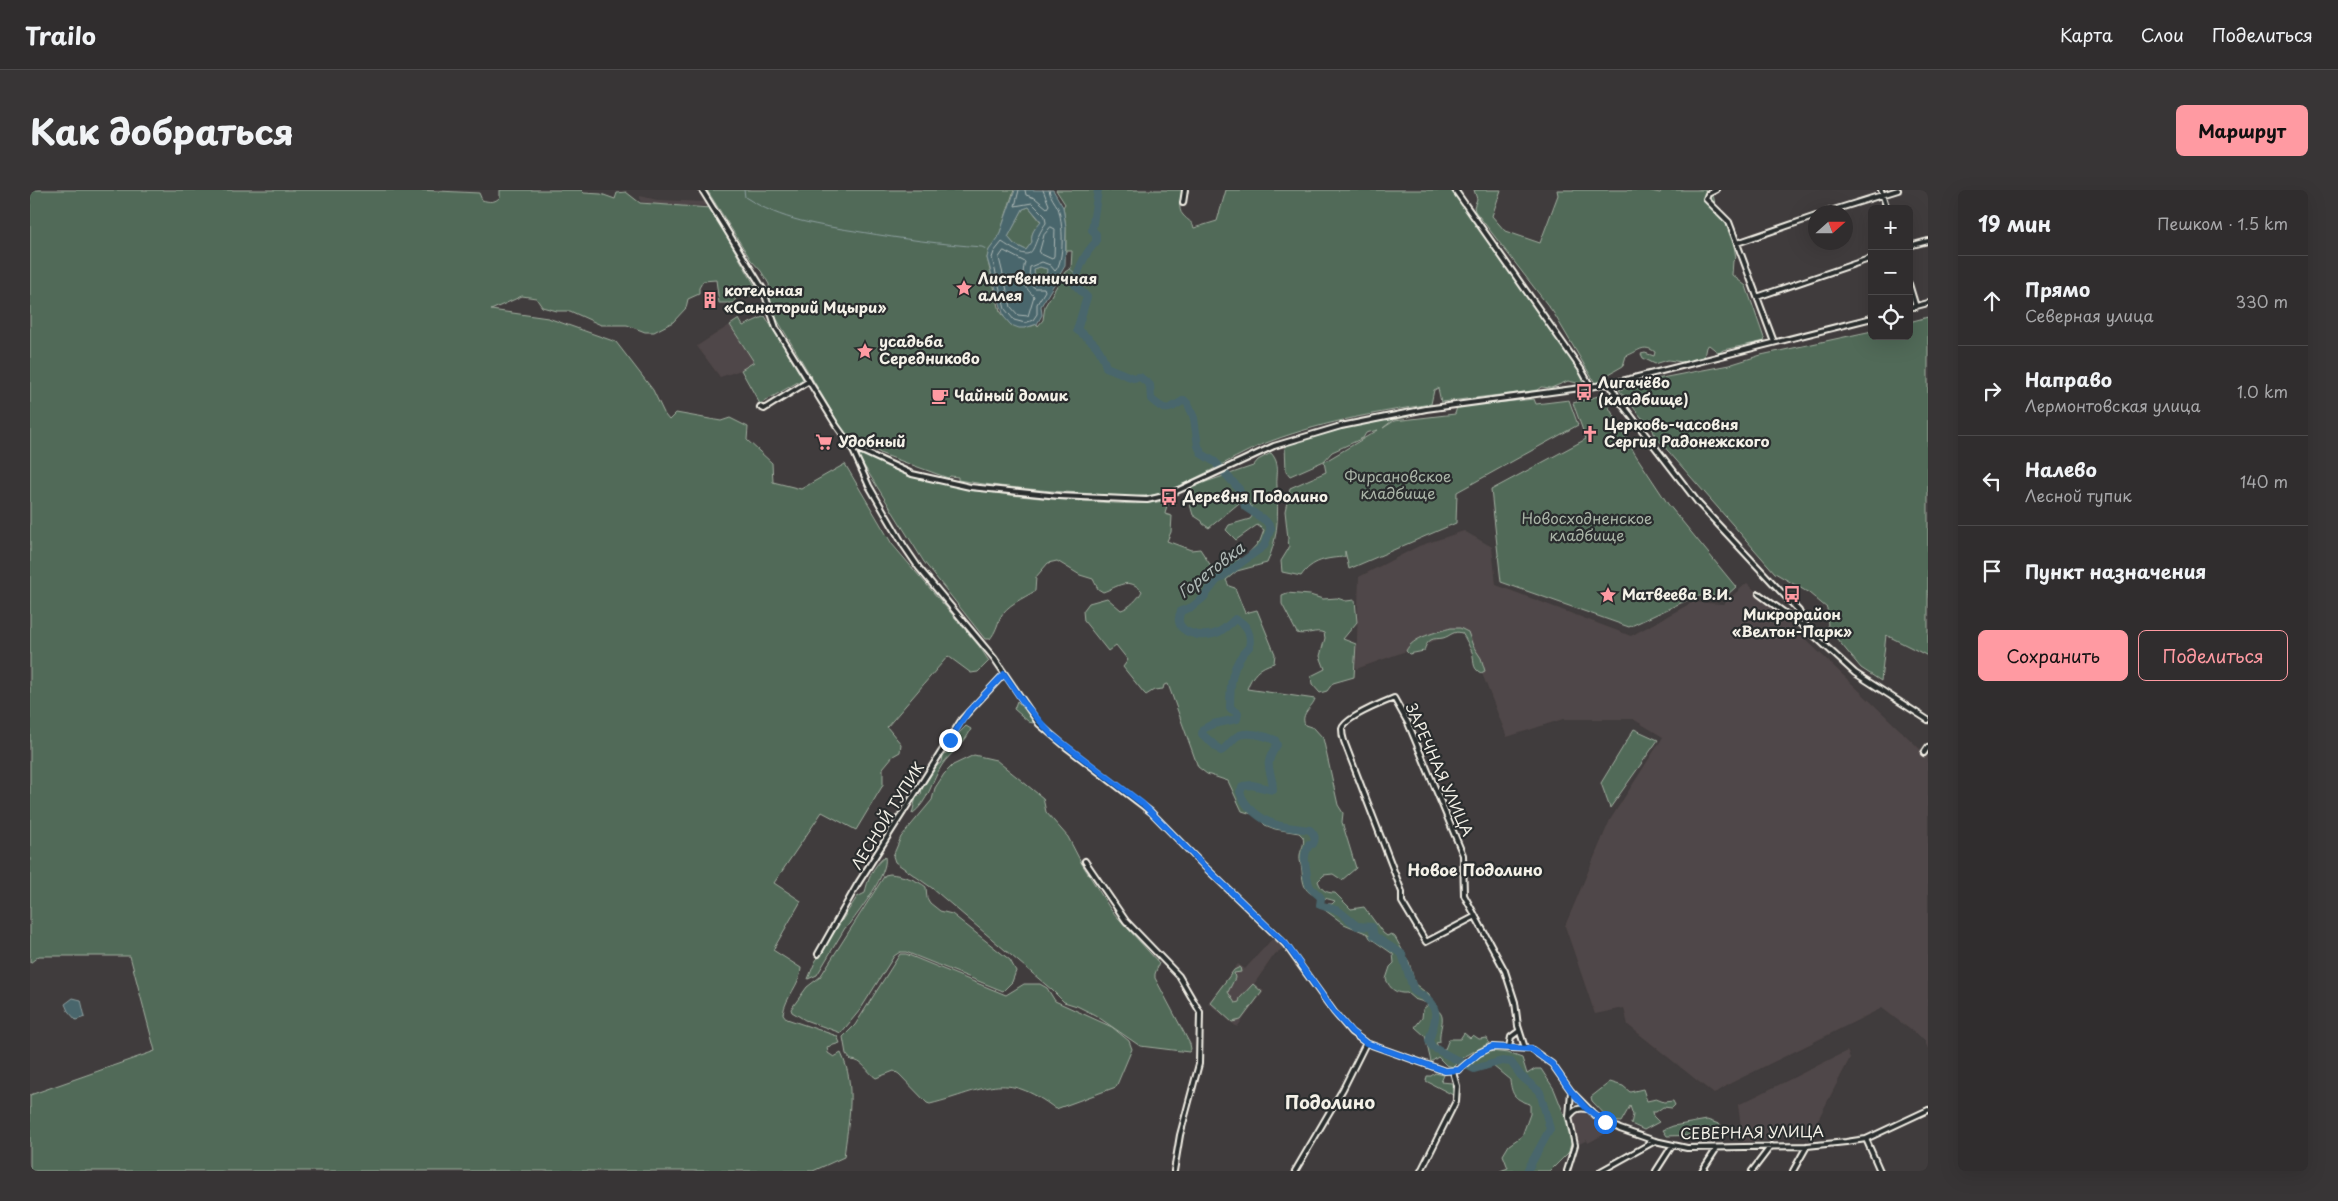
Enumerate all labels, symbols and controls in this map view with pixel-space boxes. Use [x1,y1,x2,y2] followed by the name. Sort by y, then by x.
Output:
[25,17,96,53] text: Trailo
[2060,21,2113,48] text: Карта
[2141,21,2184,48] text: Слои
[2212,21,2313,48] text: Поделиться
[30,104,294,157] text: Как добраться
[2176,105,2308,156] button: Маршрут
[1808,205,1853,250] north arrow
[1868,205,1913,340] map controls
[1868,205,1913,250] button: +
[1978,207,2051,239] text: 19 мин
[2157,211,2288,235] text: Пешком · 1.5 km
[1868,250,1913,295] button: −
[978,266,1097,306] place label: Лиственничная аллея
[2025,275,2090,303] text: Прямо
[724,278,886,318] place label: котельная «Санаторий Мцыри»
[954,278,974,298] place icon: Лиственничная аллея
[1978,287,2006,315] icon: ahead
[2235,289,2288,313] text: 330 m
[700,290,720,310] building icon: котельная «Санаторий Мцыри»
[1868,295,1913,340] button: locate
[2025,303,2154,327] text: Северная улица
[879,329,980,369] place label: усадьба Середниково
[855,341,875,361] place icon: усадьба Середниково
[2025,365,2112,393] text: Направо
[1598,370,1689,410] place label: Лигачёво (кладбище)
[1978,377,2006,405] icon: right
[2237,379,2288,403] text: 1.0 km
[1574,382,1594,402] bus stop icon: Лигачёво (кладбище)
[954,383,1069,406] place label: Чайный домик
[930,386,950,406] cafe icon: Чайный домик
[2025,393,2201,417] text: Лермонтовская улица
[1604,412,1769,452] place label: Церковь-часовня Сергия Радонежского
[1580,424,1600,444] church icon: Церковь-часовня Сергия Радонежского
[838,429,906,452] place label: Удобный
[814,432,834,452] supermarket icon: Удобный
[2025,455,2097,483] text: Налево
[1344,464,1452,504] park label: Фирсановское кладбище
[1978,467,2006,495] icon: left
[2240,469,2288,493] text: 140 m
[2025,483,2132,507] text: Лесной тупик
[1182,484,1328,507] place label: Деревня Подолино
[1159,487,1179,507] bus stop icon: Деревня Подолино
[1521,506,1653,546] park label: Новосходненское кладбище
[1172,535,1250,603] water label: Горетовка
[1978,557,2006,585] icon: arrive
[2025,557,2206,585] text: Пункт назначения
[1622,582,1732,605] place label: Матвеева В.И.
[1782,584,1802,604] bus stop icon: Микрорайон «Велтон-Парк»
[1598,585,1618,605] place icon: Матвеева В.И.
[1732,602,1852,642] place label: Микрорайон «Велтон-Парк»
[1978,630,2128,681] button: Сохранить
[2138,630,2288,681] button: Поделиться
[1401,699,1480,840] street label: ЗАРЕЧНАЯ УЛИЦА
[939,729,962,752] route end
[844,757,929,873] street label: ЛЕСНОЙ ТУПИК
[1407,857,1543,881] district label: Новое Подолино
[1285,1088,1375,1115] district label: Подолино
[1594,1111,1617,1134] route start
[1680,1119,1824,1144] street label: СЕВЕРНАЯ УЛИЦА

